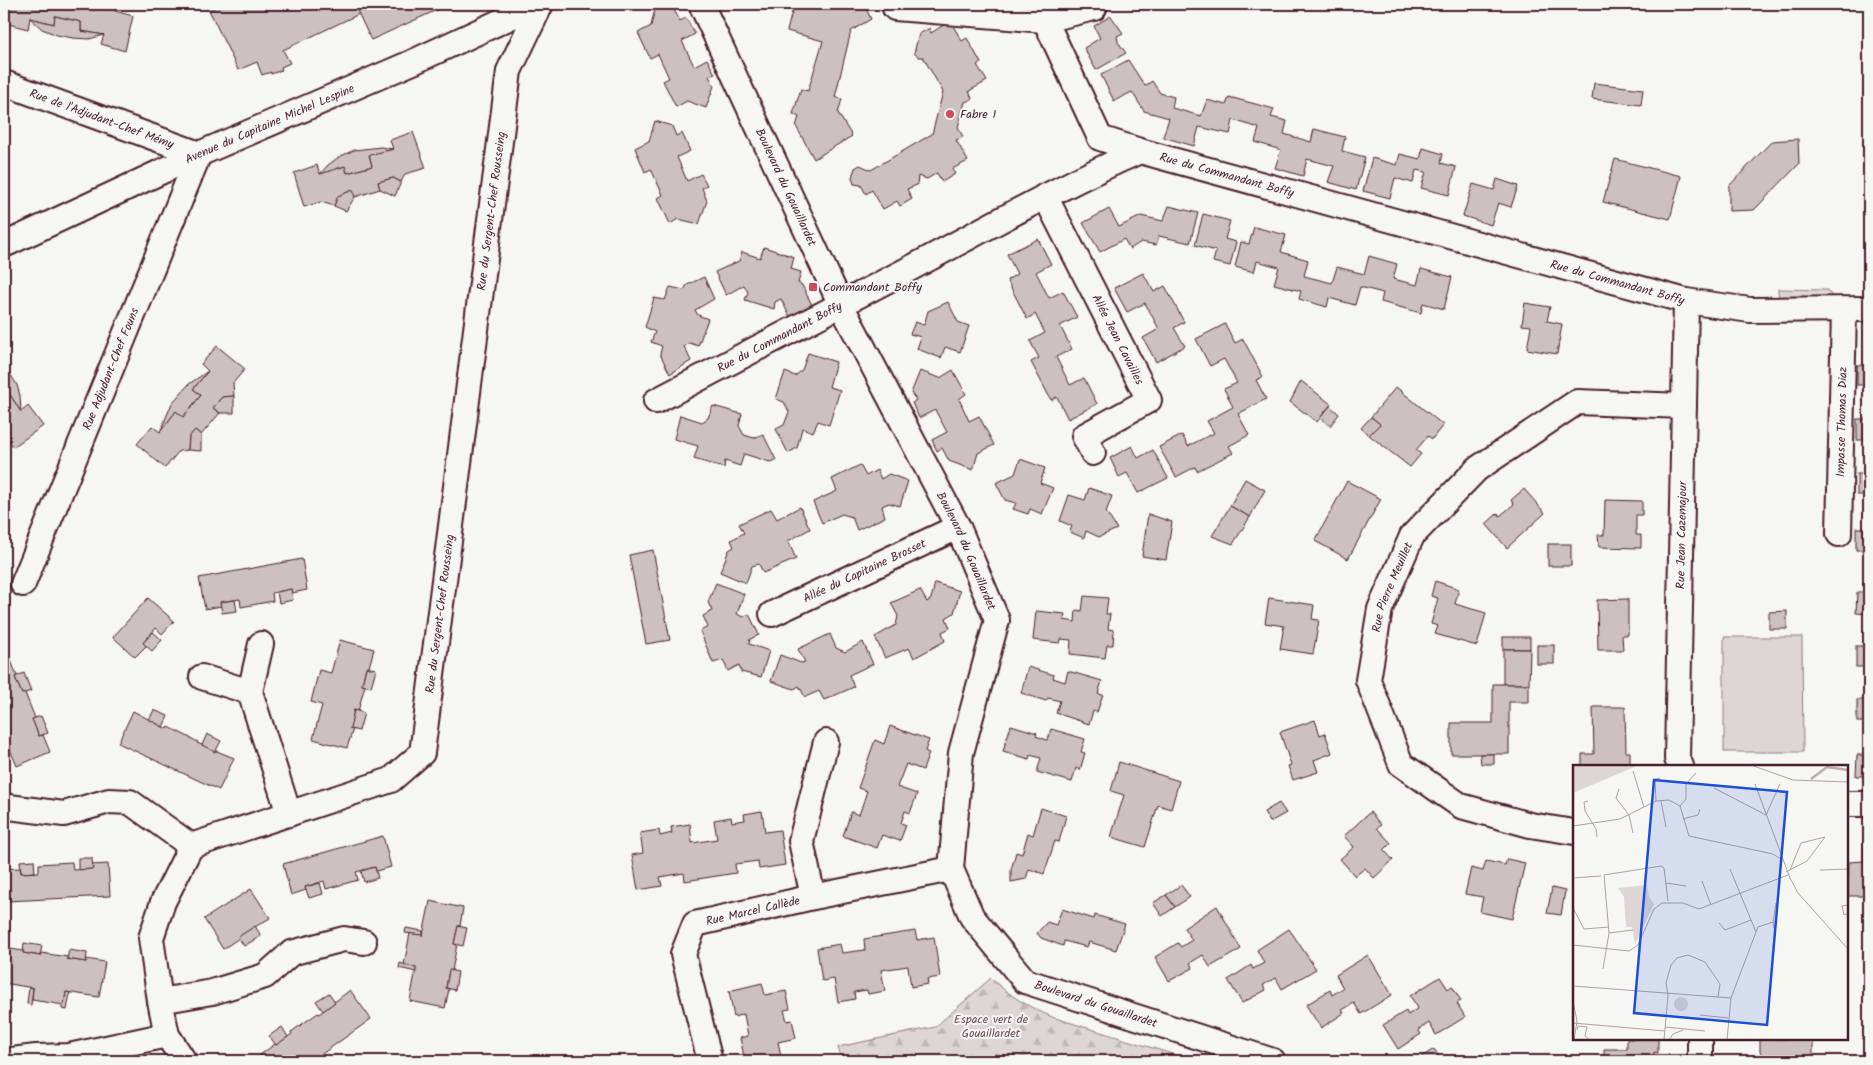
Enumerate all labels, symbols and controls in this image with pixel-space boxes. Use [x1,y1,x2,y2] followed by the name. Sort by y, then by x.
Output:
[182,79,358,169] street label: Avenue du Capitaine Michel Lespine
[27,84,177,154] street label: Rue de l'Adjudant-Chef Mémy
[960,105,996,124] place label: Fabre 1
[944,108,956,120] marker: Fabre 1
[751,125,822,250] street label: Boulevard du Gouaillardet
[472,130,511,292] street label: Rue du Sergent-Chef Rousseing
[1158,147,1297,203] street label: Rue du Commandant Boffy
[1548,255,1687,310] street label: Rue du Commandant Boffy
[823,278,922,297] place label: Commandant Boffy
[807,281,819,293] marker: Commandant Boffy
[1087,291,1149,388] street label: Allée Jean Cavailles
[713,296,846,377] street label: Rue du Commandant Boffy
[78,305,144,433] street label: Rue Adjudant-Chef Founs
[1831,367,1852,477] street label: Impasse Thomas Diaz
[1671,480,1692,589] street label: Rue Jean Cazemajour
[931,488,1001,613] street label: Boulevard du Gouaillardet
[420,533,459,695] street label: Rue du Sergent-Chef Rousseing
[800,534,929,608] street label: Allée du Capitaine Brosset
[1367,539,1418,634] street label: Rue Pierre Meuillet
[1573,765,1848,1040] inset map
[704,891,802,931] street label: Rue Marcel Callède
[1032,975,1160,1033] street label: Boulevard du Gouaillardet
[954,1010,1029,1043] park label: Espace vert de Gouaillardet

